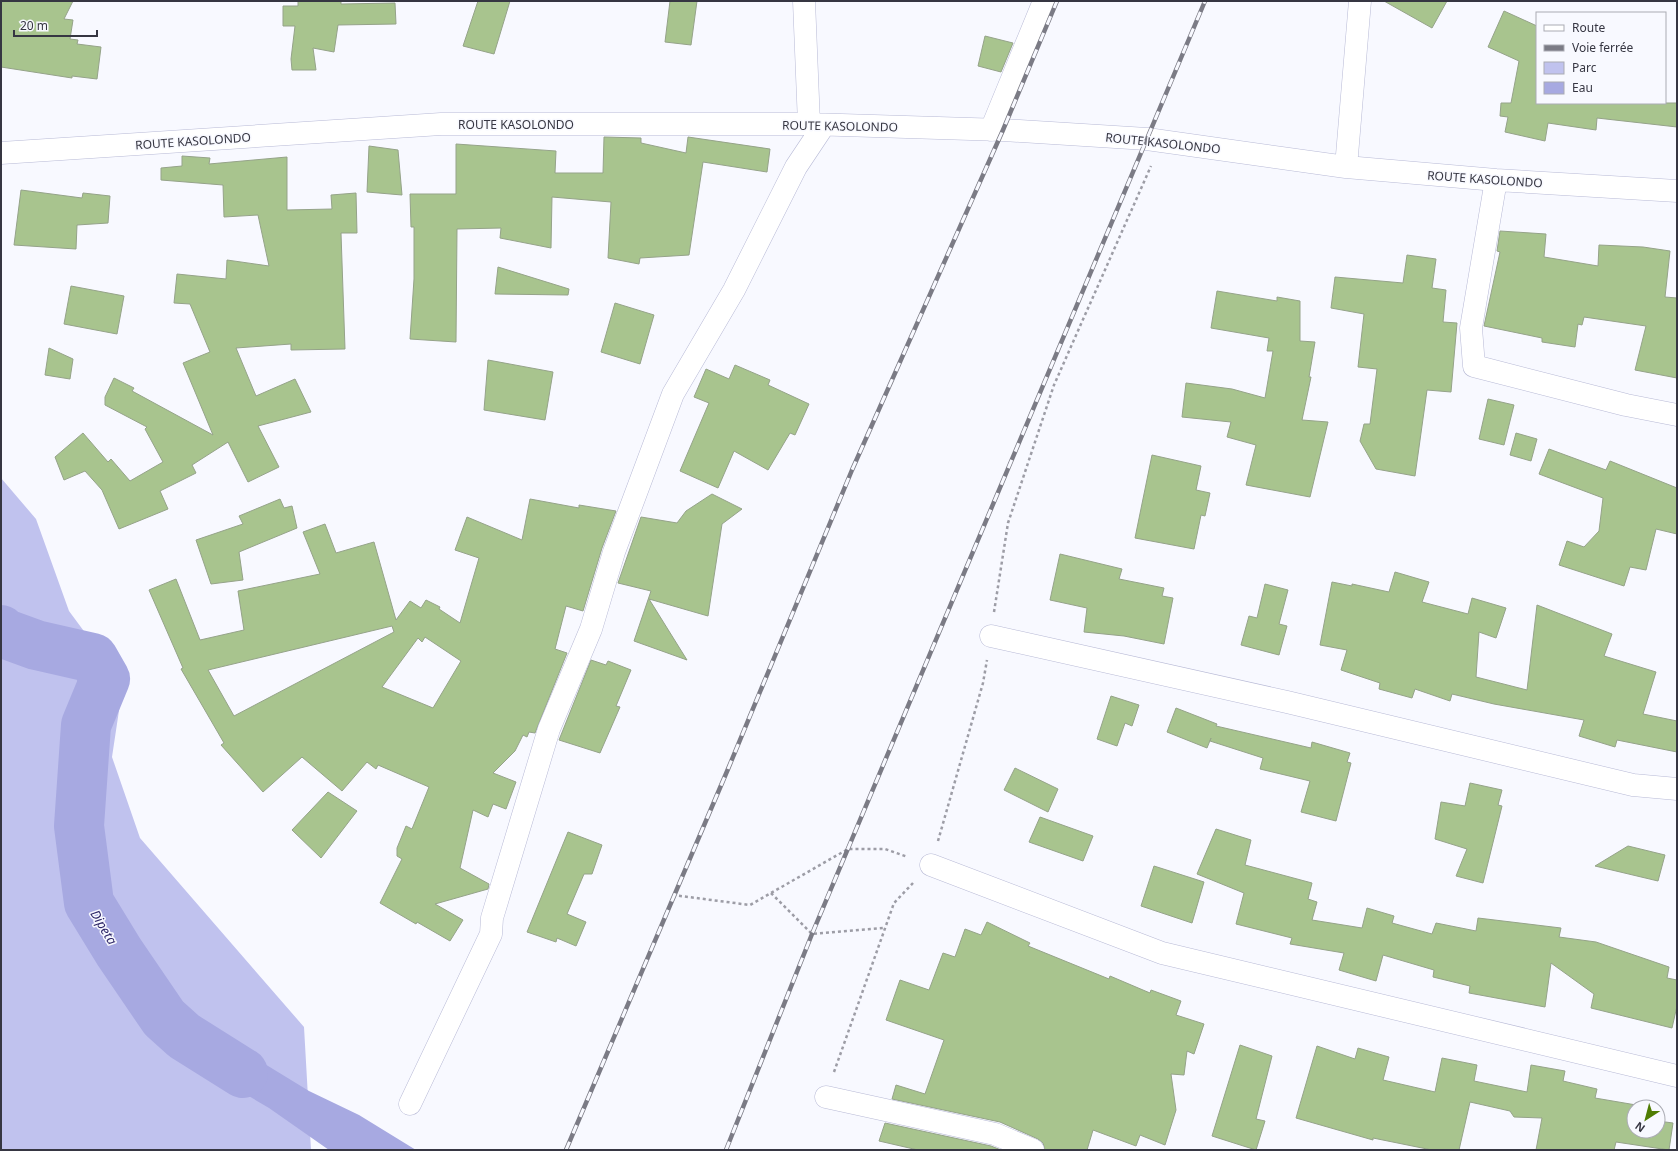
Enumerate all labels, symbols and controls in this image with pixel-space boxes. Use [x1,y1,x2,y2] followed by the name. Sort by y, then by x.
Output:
[14,12,97,38] scale bar
[1536,12,1666,104] legend
[20,17,48,34] text: 20 m
[1572,19,1605,36] text: Route
[1572,39,1634,56] text: Voie ferrée
[1572,59,1597,76] text: Parc
[1572,79,1593,96] text: Eau
[458,116,574,133] street label: ROUTE KASOLONDO
[782,116,898,136] street label: ROUTE KASOLONDO
[135,128,251,154] street label: ROUTE KASOLONDO
[1105,128,1221,158] street label: ROUTE KASOLONDO
[1427,166,1543,192] street label: ROUTE KASOLONDO
[87,906,122,948] water label: Dipeta
[1626,1099,1666,1139] north arrow
[1632,1119,1648,1136] text: N

